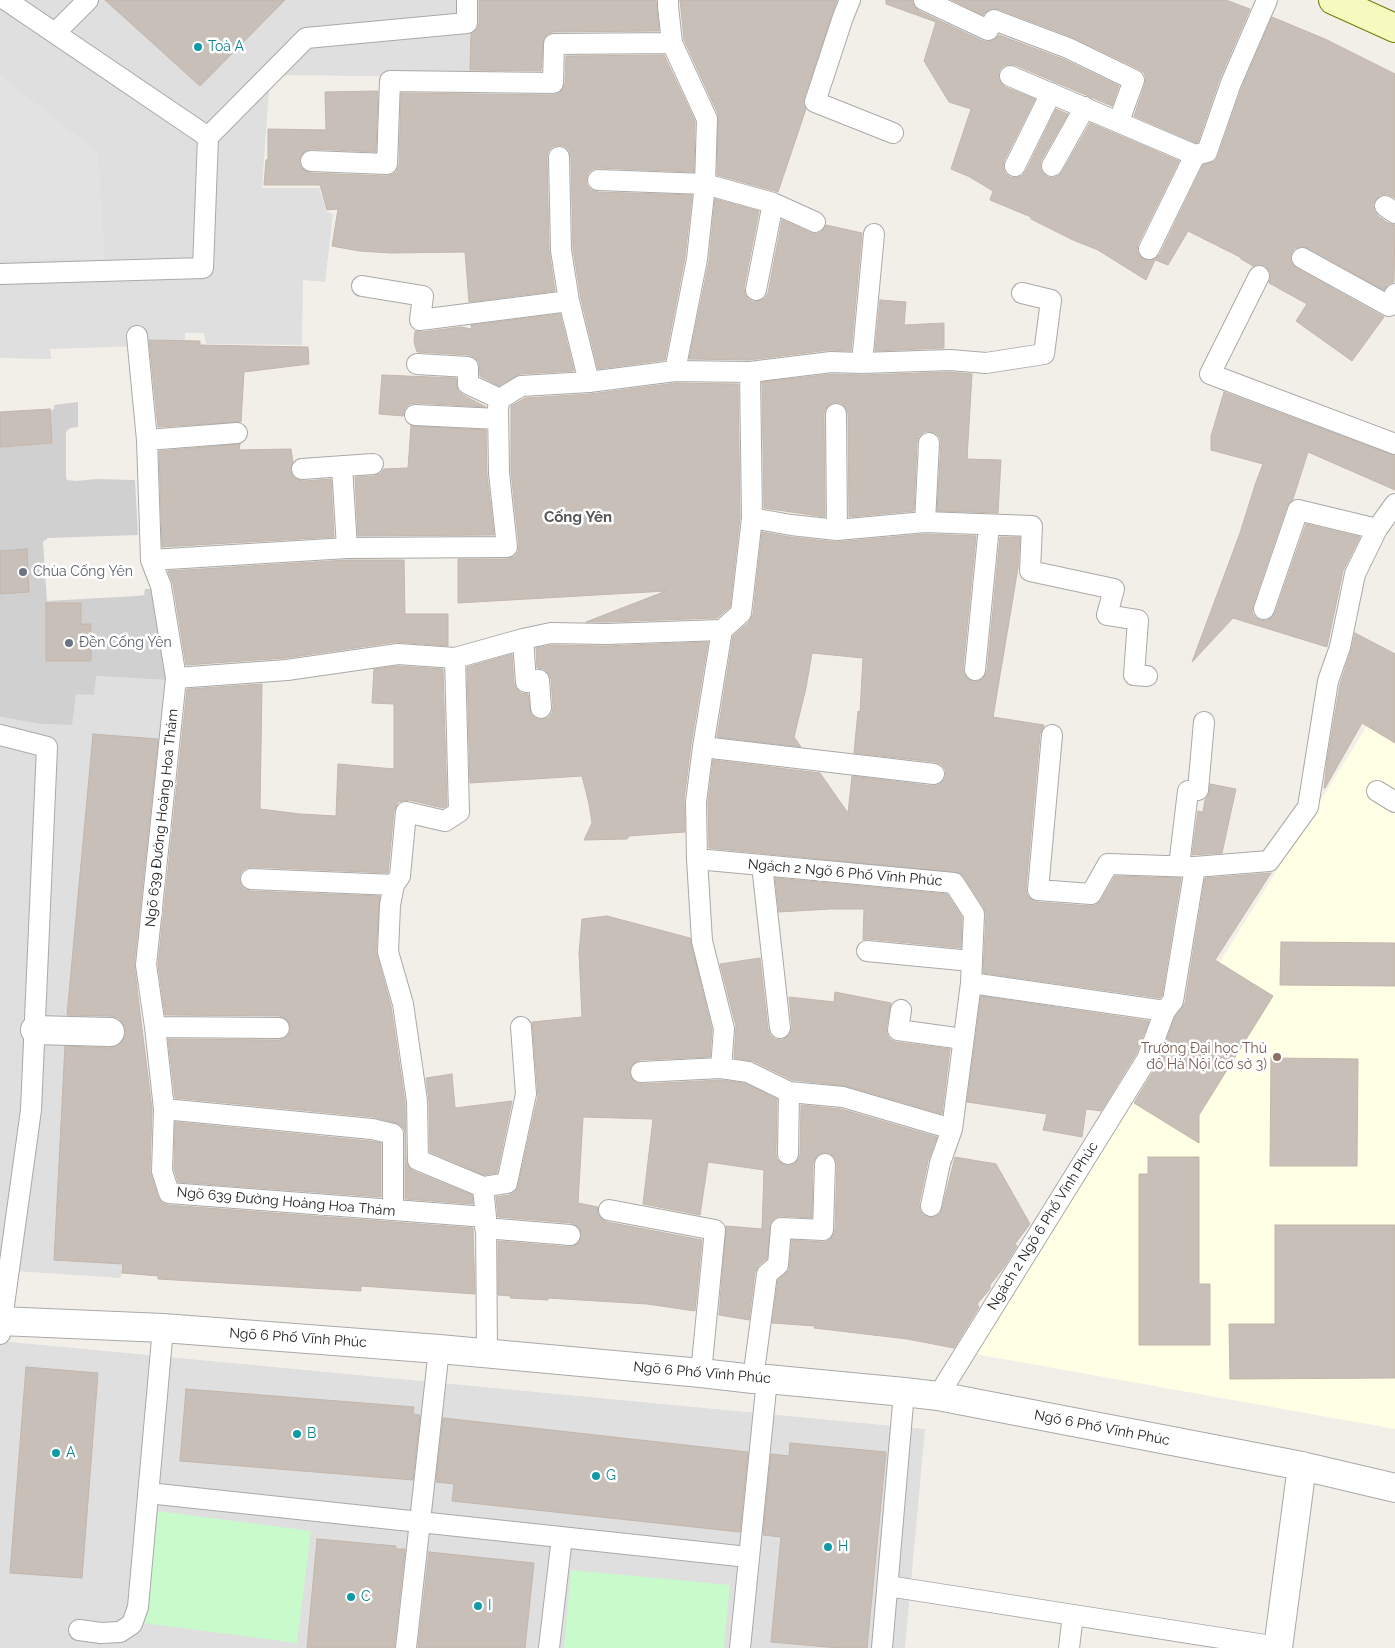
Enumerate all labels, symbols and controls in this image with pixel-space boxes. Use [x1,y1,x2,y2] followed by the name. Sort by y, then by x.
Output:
[208,39,244,55] place label: Toà A
[192,41,204,53] marker: Toà A
[544,508,612,526] district label: Cống Yên
[33,564,133,580] place label: Chùa Cống Yên
[17,566,29,578] marker: Chùa Cống Yên
[79,635,172,651] place label: Đền Cống Yên
[63,637,75,649] marker: Đền Cống Yên
[142,708,182,928] street label: Ngõ 639 Đường Hoàng Hoa Thám
[747,856,943,890] street label: Ngách 2 Ngõ 6 Phố Vĩnh Phúc
[1141,1041,1267,1074] place label: Trường Đại học Thủ đô Hà Nội (cơ sở 3)
[1271,1051,1283,1063] marker: Trường Đại học Thủ đô Hà Nội (cơ sở 3)
[984,1139,1102,1313] street label: Ngách 2 Ngõ 6 Phố Vĩnh Phúc
[176,1184,396,1220] street label: Ngõ 639 Đường Hoàng Hoa Thám
[229,1325,367,1351] street label: Ngõ 6 Phố Vĩnh Phúc
[633,1359,771,1387] street label: Ngõ 6 Phố Vĩnh Phúc
[1033,1407,1171,1449] street label: Ngõ 6 Phố Vĩnh Phúc
[307,1426,316,1442] place label: B
[291,1428,303,1440] marker: B
[66,1445,75,1461] place label: A
[50,1447,62,1459] marker: A
[606,1468,616,1484] place label: G
[590,1470,602,1482] marker: G
[838,1539,848,1555] place label: H
[822,1541,834,1553] marker: H
[361,1589,371,1605] place label: C
[345,1591,357,1603] marker: C
[488,1598,491,1614] place label: I
[472,1600,484,1612] marker: I

